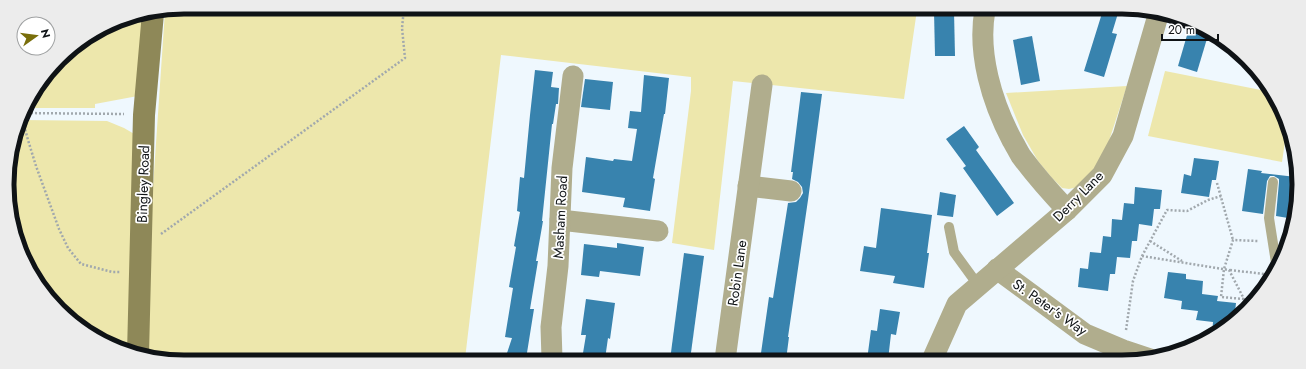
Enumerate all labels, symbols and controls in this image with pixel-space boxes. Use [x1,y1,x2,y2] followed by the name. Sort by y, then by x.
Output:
[16,16,56,56] north arrow
[1162,16,1218,42] scale bar
[1168,21,1195,39] text: 20 m
[37,27,55,40] text: N
[132,145,154,223] street label: Bingley Road
[1048,166,1108,226] street label: Derry Lane
[548,175,572,259] street label: Masham Road
[722,239,752,307] street label: Robin Lane
[1009,274,1092,341] street label: St. Peter's Way

